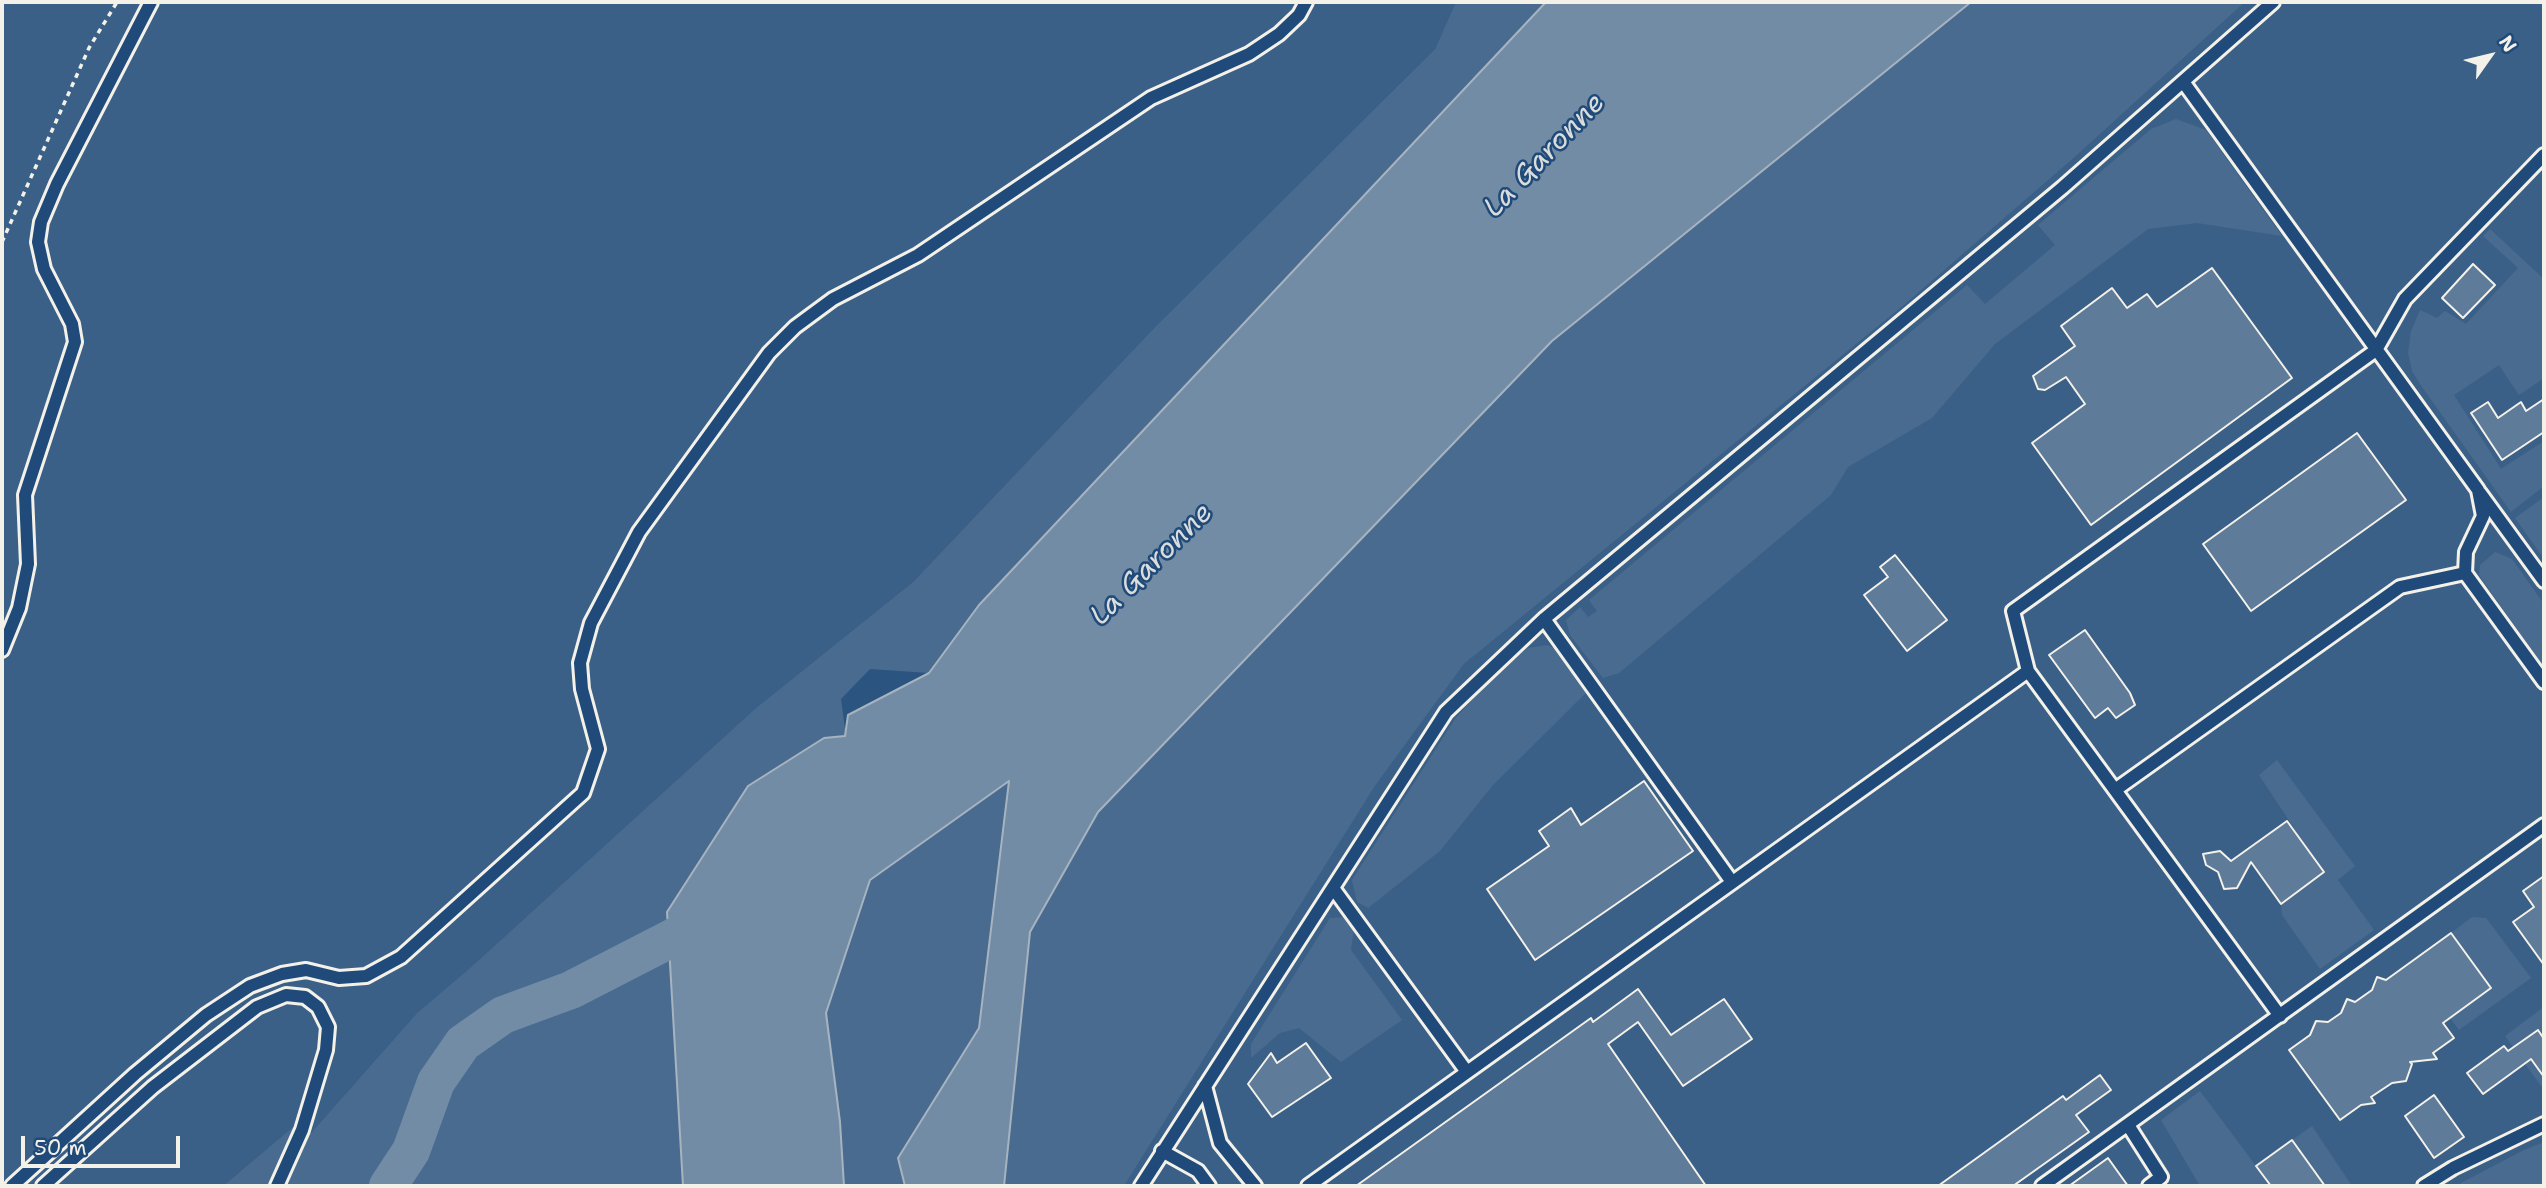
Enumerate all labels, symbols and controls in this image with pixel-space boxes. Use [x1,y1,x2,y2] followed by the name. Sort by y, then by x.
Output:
[2455,21,2525,91] north arrow
[2493,31,2522,57] text: N
[1478,87,1612,225] water label: La Garonne
[1084,497,1220,633] water label: La Garonne
[24,1122,184,1166] scale bar
[34,1134,87,1162] text: 50 m

